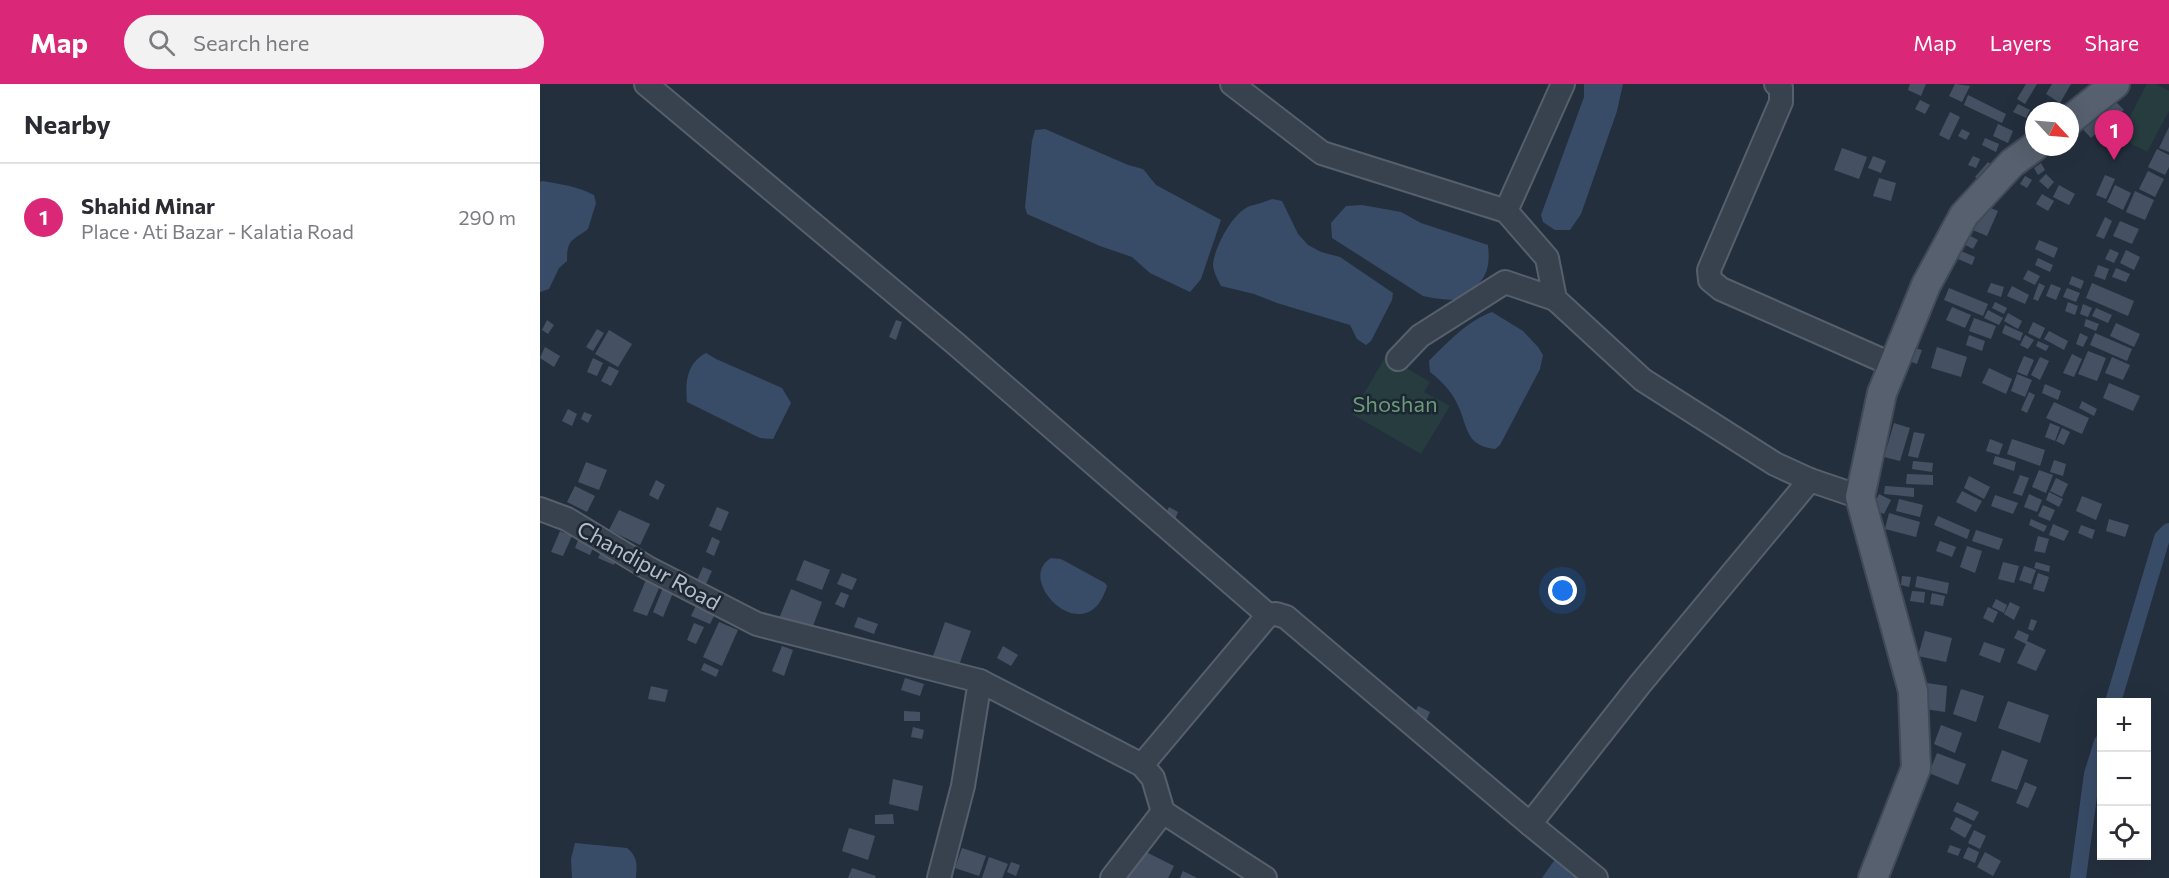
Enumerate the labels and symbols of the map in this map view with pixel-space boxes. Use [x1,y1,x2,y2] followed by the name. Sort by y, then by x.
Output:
[2025,102,2079,156] north arrow
[2094,110,2134,160] pin: 1
[1352,390,1438,417] park label: Shoshan
[573,514,725,616] street label: Chandipur Road
[1548,576,1577,605] your location

